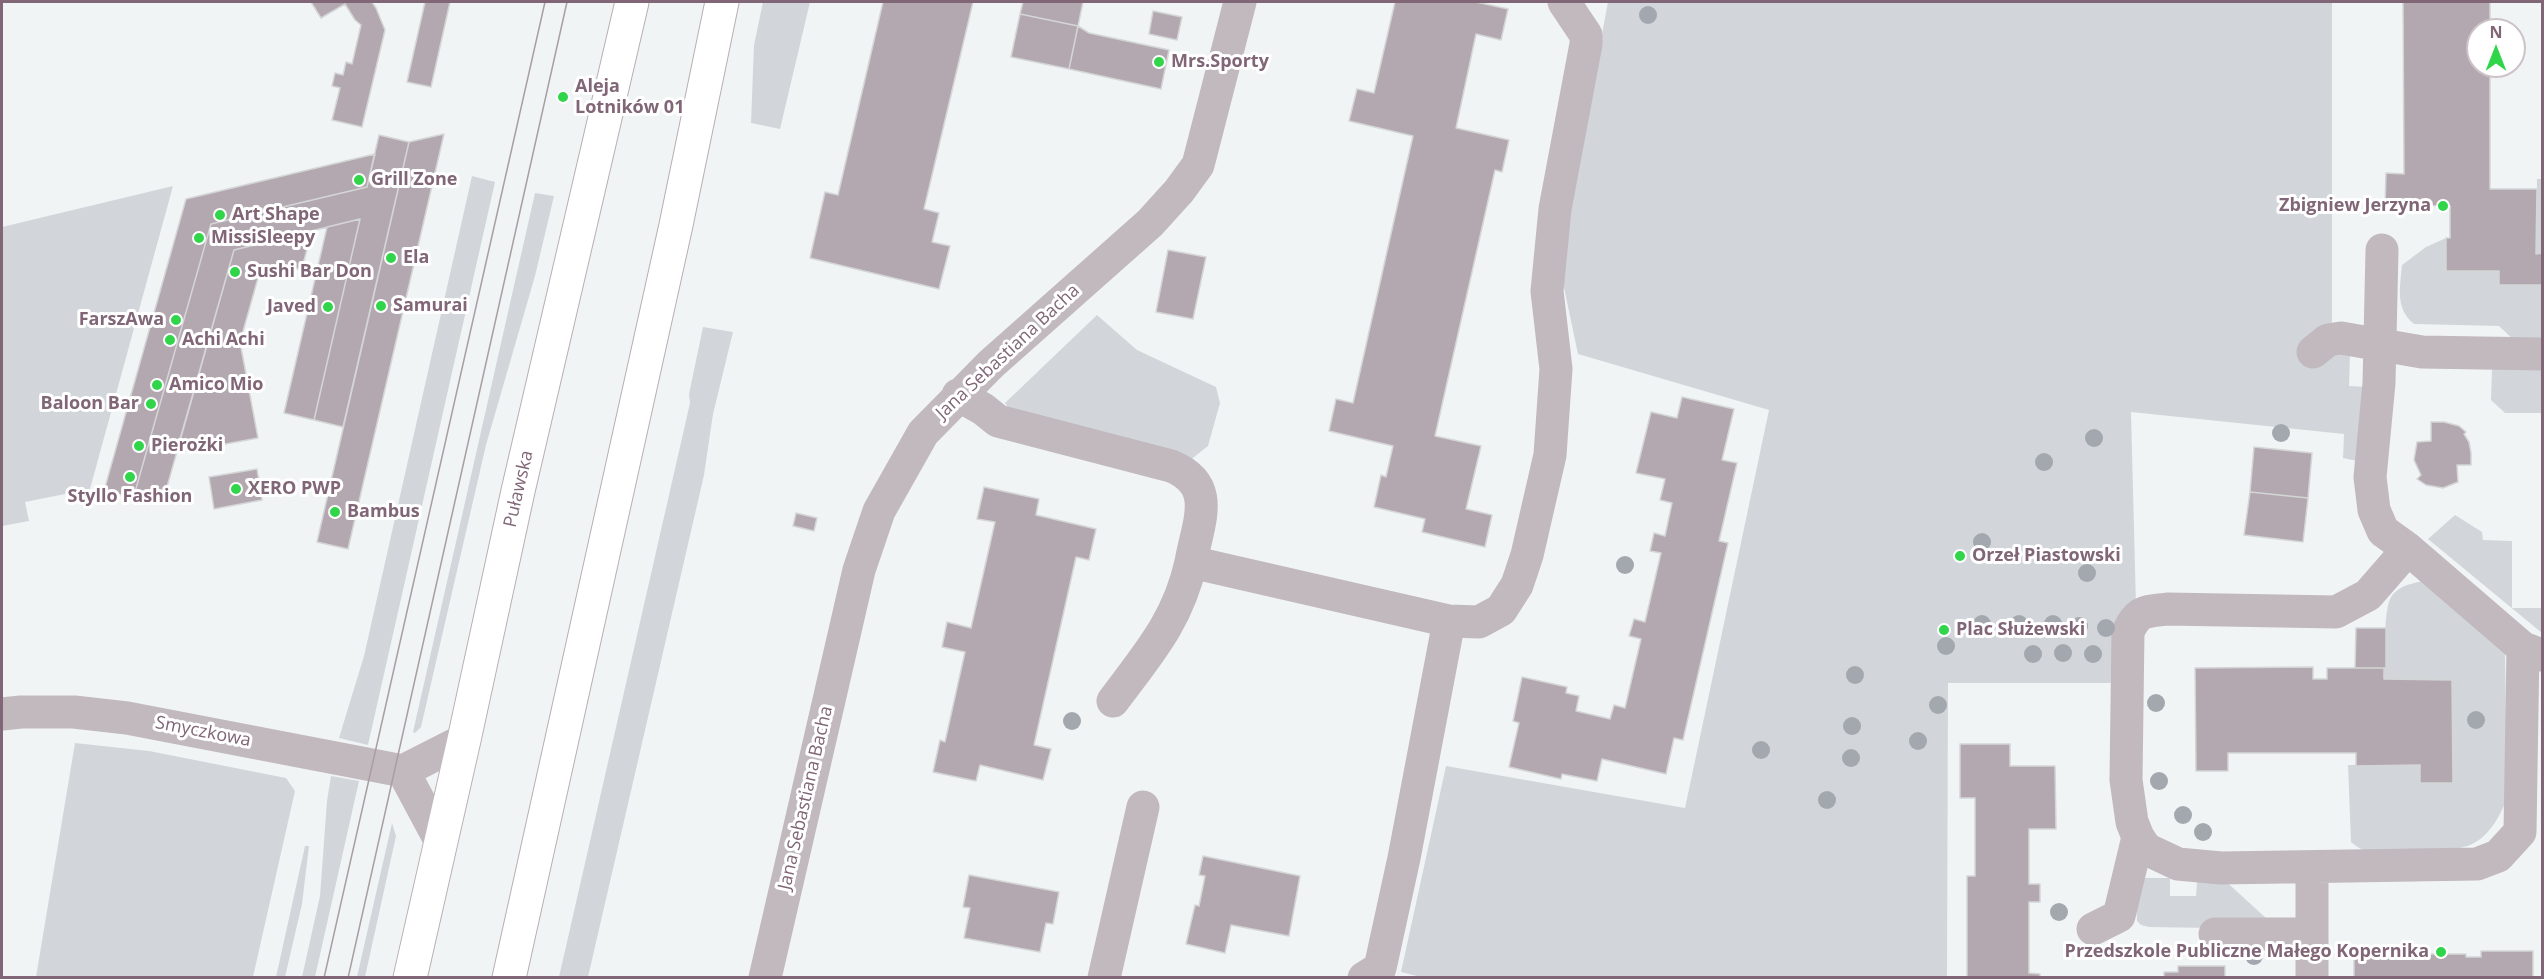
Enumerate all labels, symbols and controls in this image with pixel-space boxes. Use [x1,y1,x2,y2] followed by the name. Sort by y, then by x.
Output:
[2466,18,2526,78] north arrow
[2489,21,2503,43] text: N
[1171,51,1269,73] place label: Mrs.Sporty
[1152,55,1166,69] marker: Mrs.Sporty
[575,76,684,118] place label: Aleja Lotników 01
[556,90,570,104] marker: Aleja Lotników 01
[371,169,457,191] place label: Grill Zone
[352,173,366,187] marker: Grill Zone
[2279,195,2431,217] place label: Zbigniew Jerzyna
[2436,199,2450,213] marker: Zbigniew Jerzyna
[232,204,320,226] place label: Art Shape
[213,208,227,222] marker: Art Shape
[211,227,315,249] place label: MissiSleepy
[192,231,206,245] marker: MissiSleepy
[403,247,429,269] place label: Ela
[384,251,398,265] marker: Ela
[247,261,372,283] place label: Sushi Bar Don
[228,265,242,279] marker: Sushi Bar Don
[932,280,1084,424] street label: Jana Sebastiana Bacha
[393,295,468,317] place label: Samurai
[267,296,316,318] place label: Javed
[374,299,388,313] marker: Samurai
[321,300,335,314] marker: Javed
[79,309,164,331] place label: FarszAwa
[169,313,183,327] marker: FarszAwa
[182,329,265,351] place label: Achi Achi
[163,333,177,347] marker: Achi Achi
[169,374,263,396] place label: Amico Mio
[150,378,164,392] marker: Amico Mio
[41,393,139,415] place label: Baloon Bar
[144,397,158,411] marker: Baloon Bar
[151,435,223,457] place label: Pierożki
[132,439,146,453] marker: Pierożki
[500,448,538,530] street label: Puławska
[123,470,137,484] marker: Styllo Fashion
[248,478,341,500] place label: XERO PWP
[229,482,243,496] marker: XERO PWP
[68,486,192,508] place label: Styllo Fashion
[347,501,420,523] place label: Bambus
[328,505,342,519] marker: Bambus
[1972,545,2121,567] place label: Orzeł Piastowski
[1953,549,1967,563] marker: Orzeł Piastowski
[1956,619,2085,641] place label: Plac Służewski
[1937,623,1951,637] marker: Plac Służewski
[774,704,838,892] street label: Jana Sebastiana Bacha
[153,712,253,752] street label: Smyczkowa
[2065,941,2429,963] place label: Przedszkole Publiczne Małego Kopernika
[2434,945,2448,959] marker: Przedszkole Publiczne Małego Kopernika

